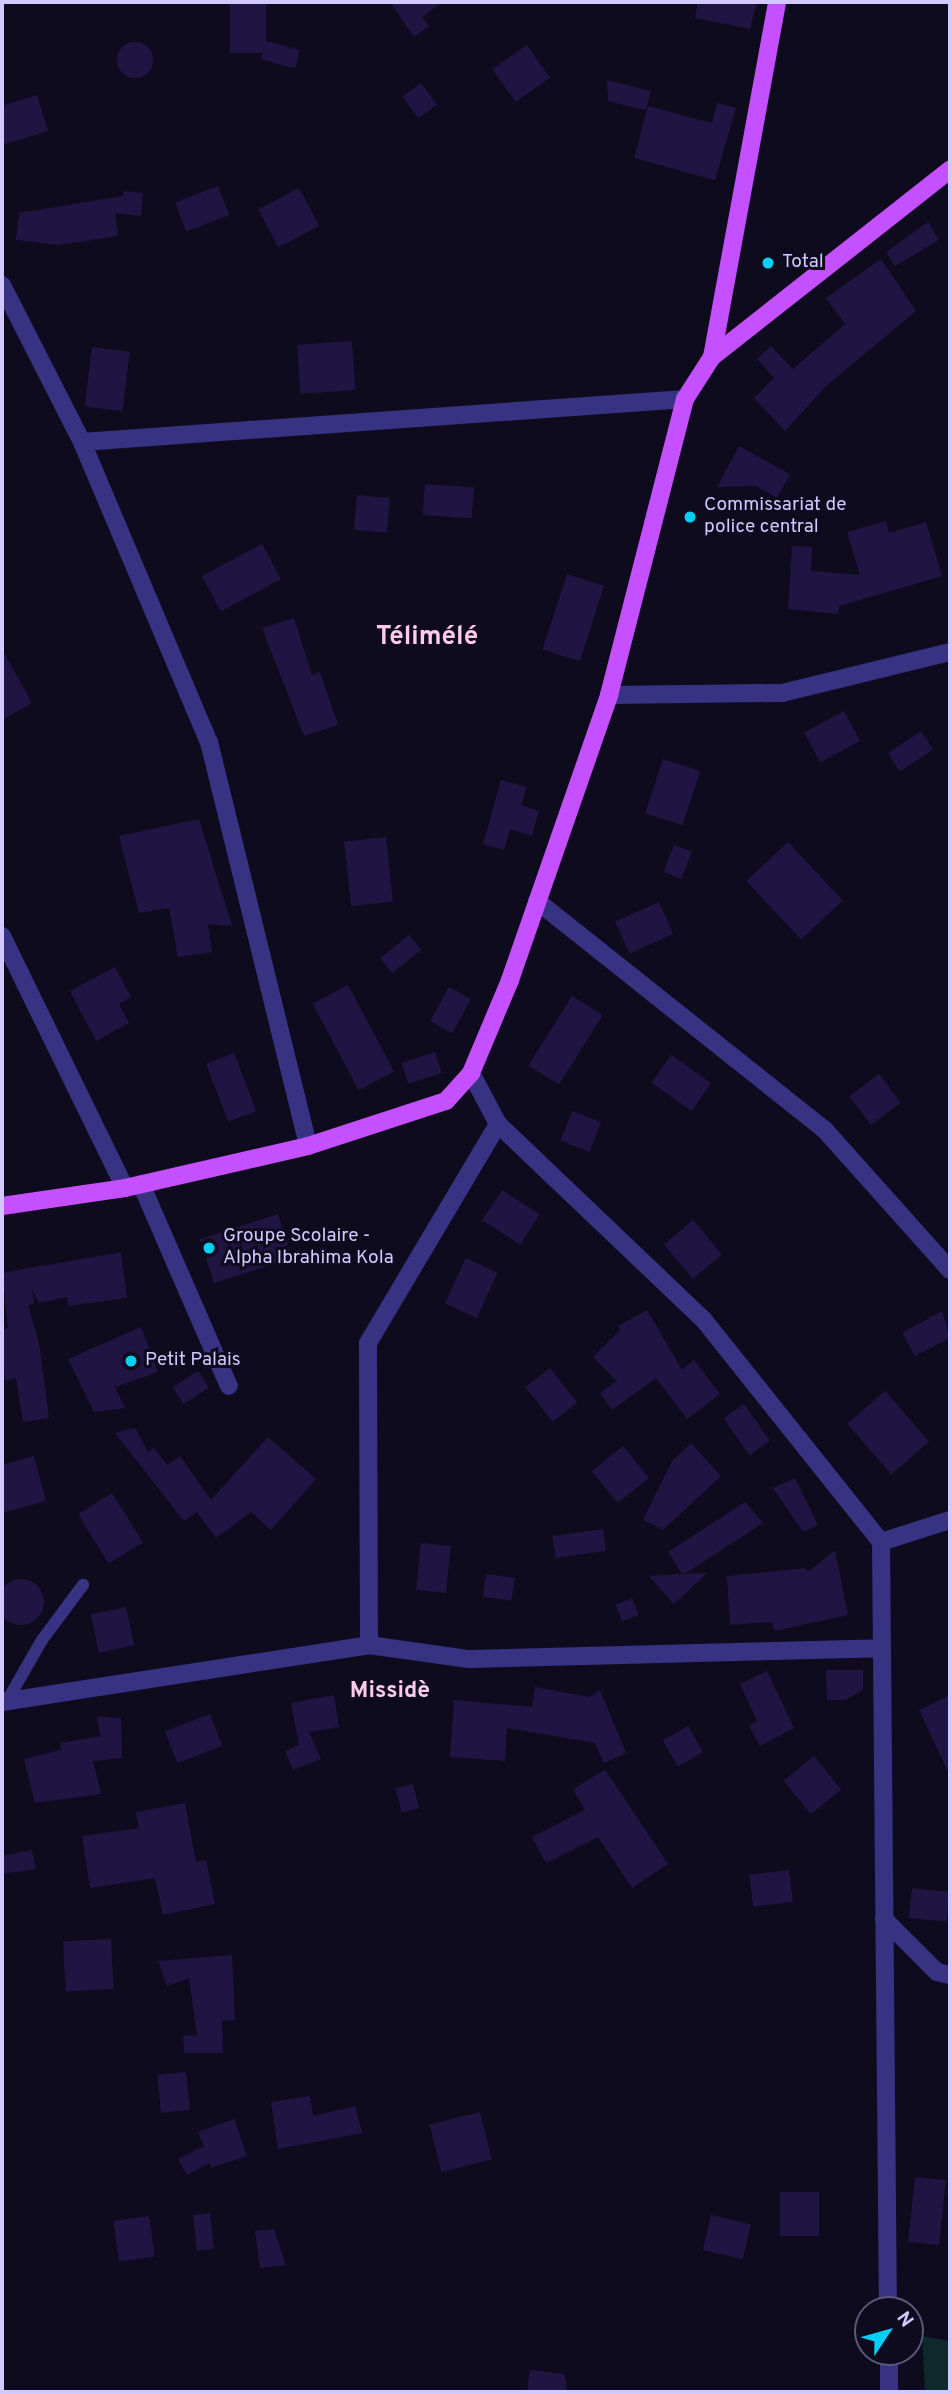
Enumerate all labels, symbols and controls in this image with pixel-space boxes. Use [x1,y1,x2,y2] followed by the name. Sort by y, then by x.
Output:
[782,252,824,274] place label: Total
[760,255,776,271] marker: Total
[704,495,846,539] place label: Commissariat de police central
[682,509,698,525] marker: Commissariat de police central
[376,622,478,654] district label: Télimélé
[223,1226,394,1270] place label: Groupe Scolaire - Alpha Ibrahima Kola
[201,1240,217,1256] marker: Groupe Scolaire - Alpha Ibrahima Kola
[145,1350,241,1372] place label: Petit Palais
[123,1353,139,1369] marker: Petit Palais
[350,1678,430,1706] district label: Missidè
[854,2296,924,2366] north arrow
[891,2307,918,2332] text: N

